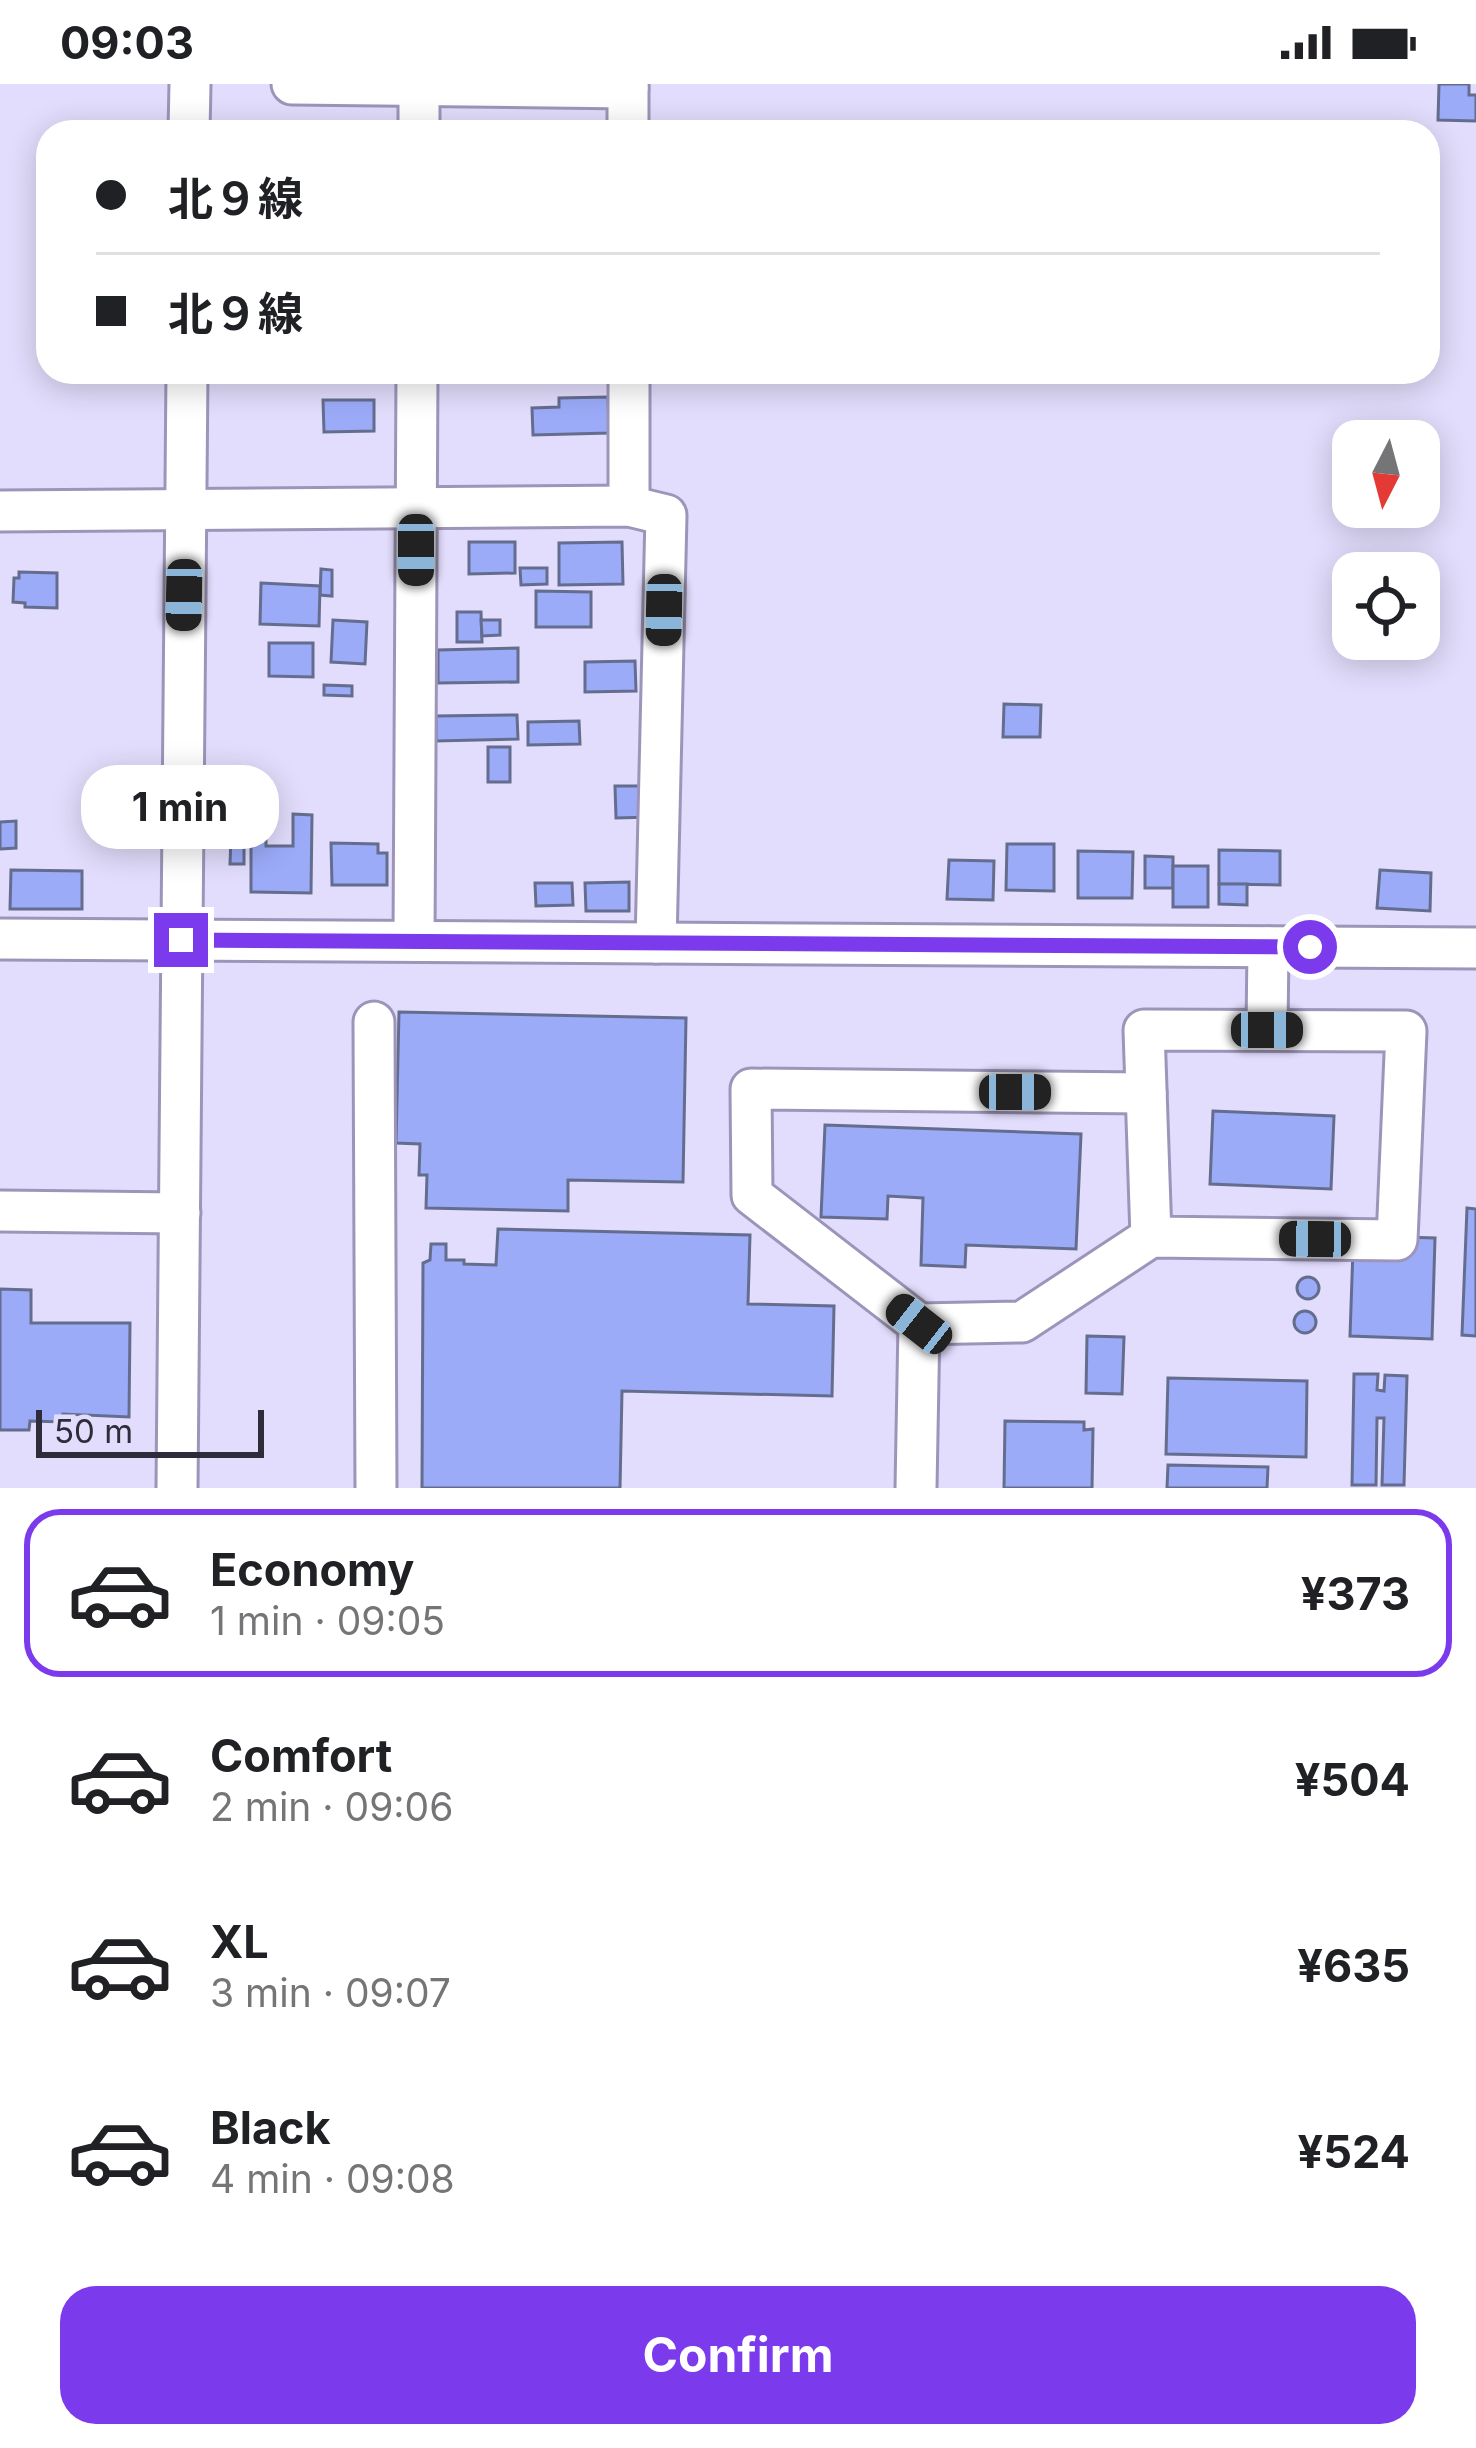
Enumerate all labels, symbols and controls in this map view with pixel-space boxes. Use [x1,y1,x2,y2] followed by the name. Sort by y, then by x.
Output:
[60,15,194,70] text: 09:03
[168,171,303,226] text: 北９線
[168,286,303,341] text: 北９線
[1332,420,1440,528] north arrow
[1332,420,1440,660] map controls
[398,514,434,586] car
[1332,552,1440,660] button: locate
[165,559,203,631] car
[645,574,683,646] car
[82,766,280,850] callout: 1 min
[132,783,228,830] text: 1 min
[154,913,208,967] route end
[1283,920,1337,974] route start
[1231,1012,1303,1048] car
[979,1074,1051,1110] car
[1279,1220,1351,1258] car
[880,1288,958,1360] car
[36,1404,264,1457] scale bar
[54,1411,133,1451] text: 50 m
[66,1539,174,1647] icon: car
[210,1542,414,1597] text: Economy
[1301,1566,1410,1621] text: ¥373
[210,1597,445,1644] text: 1 min · 09:05
[66,1725,174,1833] icon: car
[210,1728,392,1783] text: Comfort
[1295,1752,1410,1807] text: ¥504
[210,1783,453,1830] text: 2 min · 09:06
[66,1911,174,2019] icon: car
[210,1914,269,1969] text: XL
[1297,1938,1410,1993] text: ¥635
[210,1969,451,2016] text: 3 min · 09:07
[66,2097,174,2205] icon: car
[210,2100,331,2155] text: Black
[1298,2124,1410,2179] text: ¥524
[210,2155,455,2202] text: 4 min · 09:08
[60,2286,1416,2424] button: Confirm

